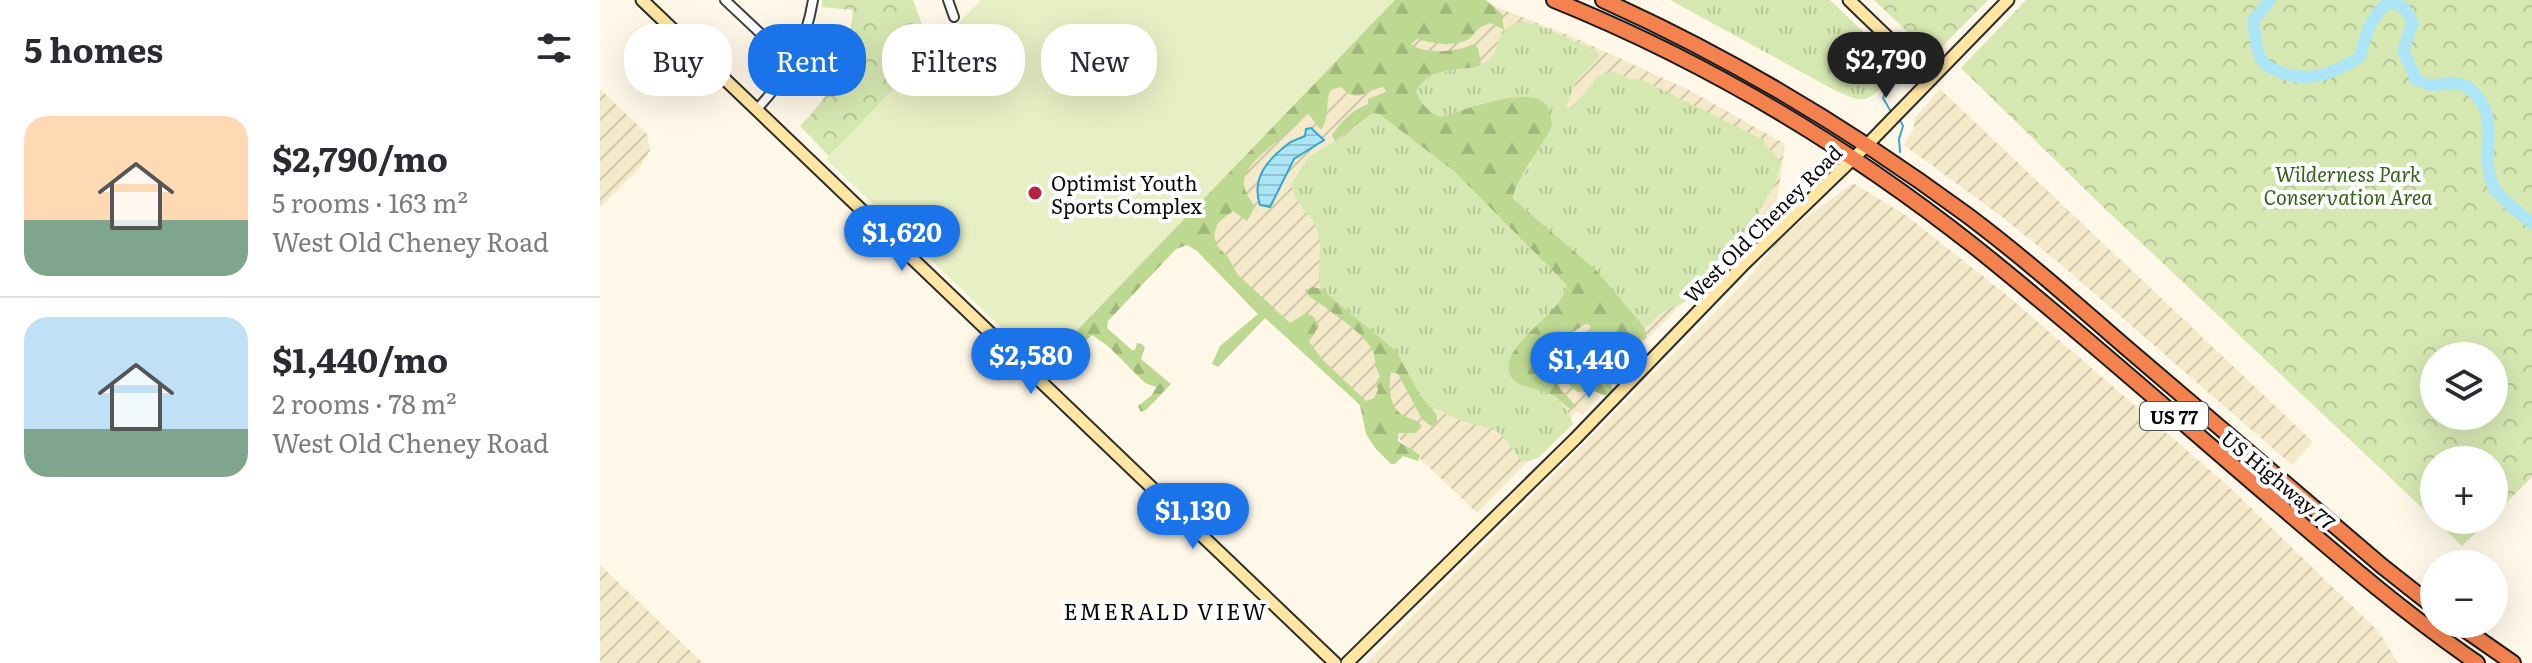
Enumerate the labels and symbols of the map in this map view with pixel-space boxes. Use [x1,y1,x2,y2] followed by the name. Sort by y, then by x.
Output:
[1821,32,1951,100] pin: $2,790
[1676,137,1848,309] street label: West Old Cheney Road
[2264,158,2433,211] park label: Wilderness Park Conservation Area
[1051,167,1203,220] place label: Optimist Youth Sports Complex
[1026,184,1044,202] marker: Optimist Youth Sports Complex
[837,205,967,273] pin: $1,620
[966,328,1096,396] pin: $2,580
[1524,332,1654,400] pin: $1,440
[2140,402,2208,430] road number: US 77
[2215,422,2343,536] street label: US Highway 77
[1128,483,1258,551] pin: $1,130
[1064,594,1268,627] district label: EMERALD VIEW

